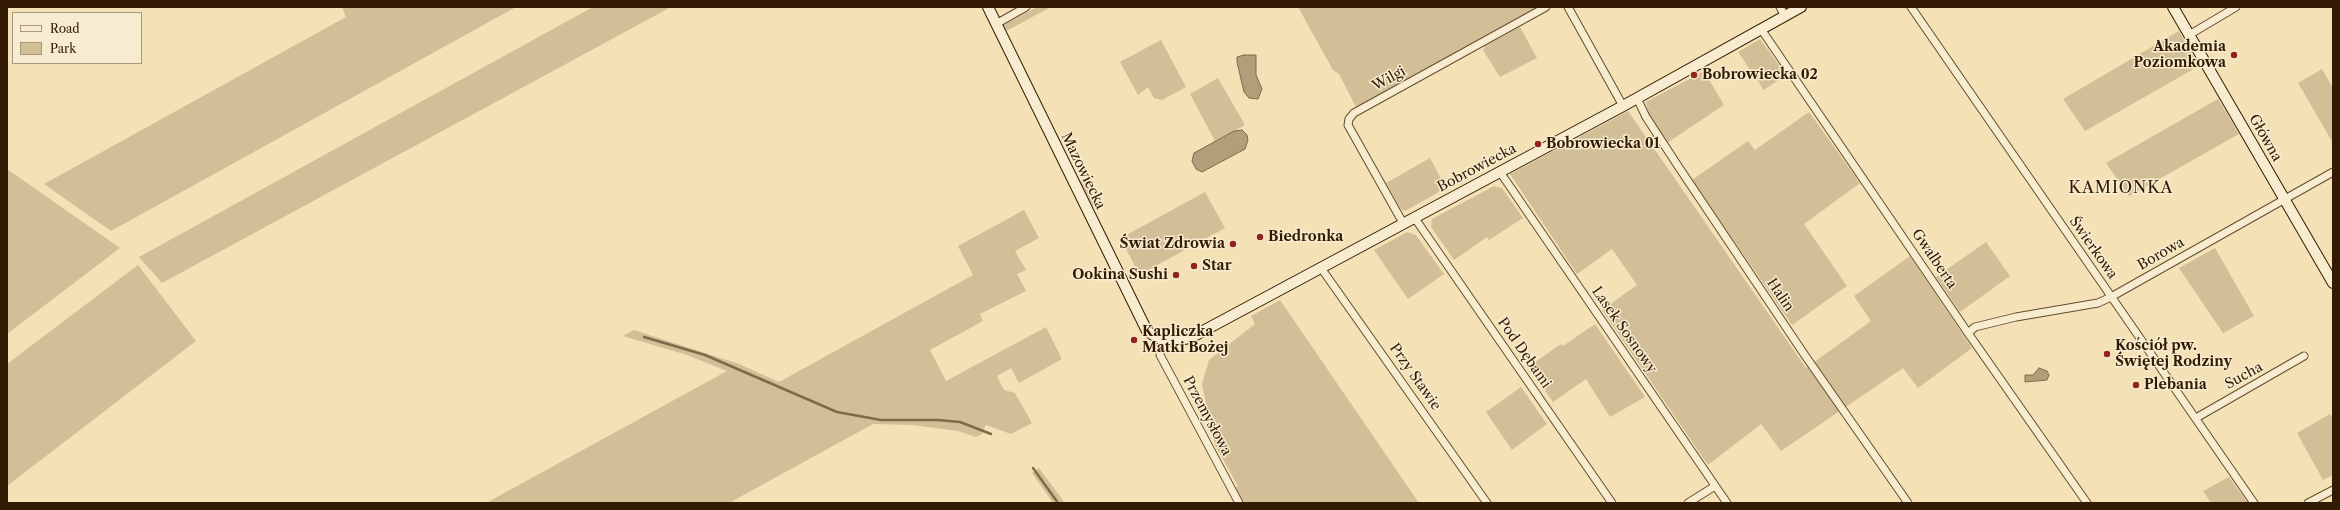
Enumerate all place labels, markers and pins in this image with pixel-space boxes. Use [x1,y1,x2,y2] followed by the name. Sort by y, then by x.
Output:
[2134,39,2226,72] place label: Akademia Poziomkowa
[2229,50,2239,60] marker: Akademia Poziomkowa
[1702,67,1818,83] place label: Bobrowiecka 02
[1689,70,1699,80] marker: Bobrowiecka 02
[1546,136,1660,152] place label: Bobrowiecka 01
[1533,139,1543,149] marker: Bobrowiecka 01
[1268,229,1343,245] place label: Biedronka
[1255,232,1265,242] marker: Biedronka
[1120,236,1225,252] place label: Świat Zdrowia
[1228,239,1238,249] marker: Świat Zdrowia
[1202,258,1232,274] place label: Star
[1189,261,1199,271] marker: Star
[1072,267,1168,283] place label: Ookina Sushi
[1171,270,1181,280] marker: Ookina Sushi
[1142,324,1228,356] place label: Kapliczka Matki Bożej
[1129,335,1139,345] marker: Kapliczka Matki Bożej
[2115,338,2232,370] place label: Kościół pw. Świętej Rodziny
[2102,349,2112,359] marker: Kościół pw. Świętej Rodziny
[2144,377,2207,393] place label: Plebania
[2131,380,2141,390] marker: Plebania

